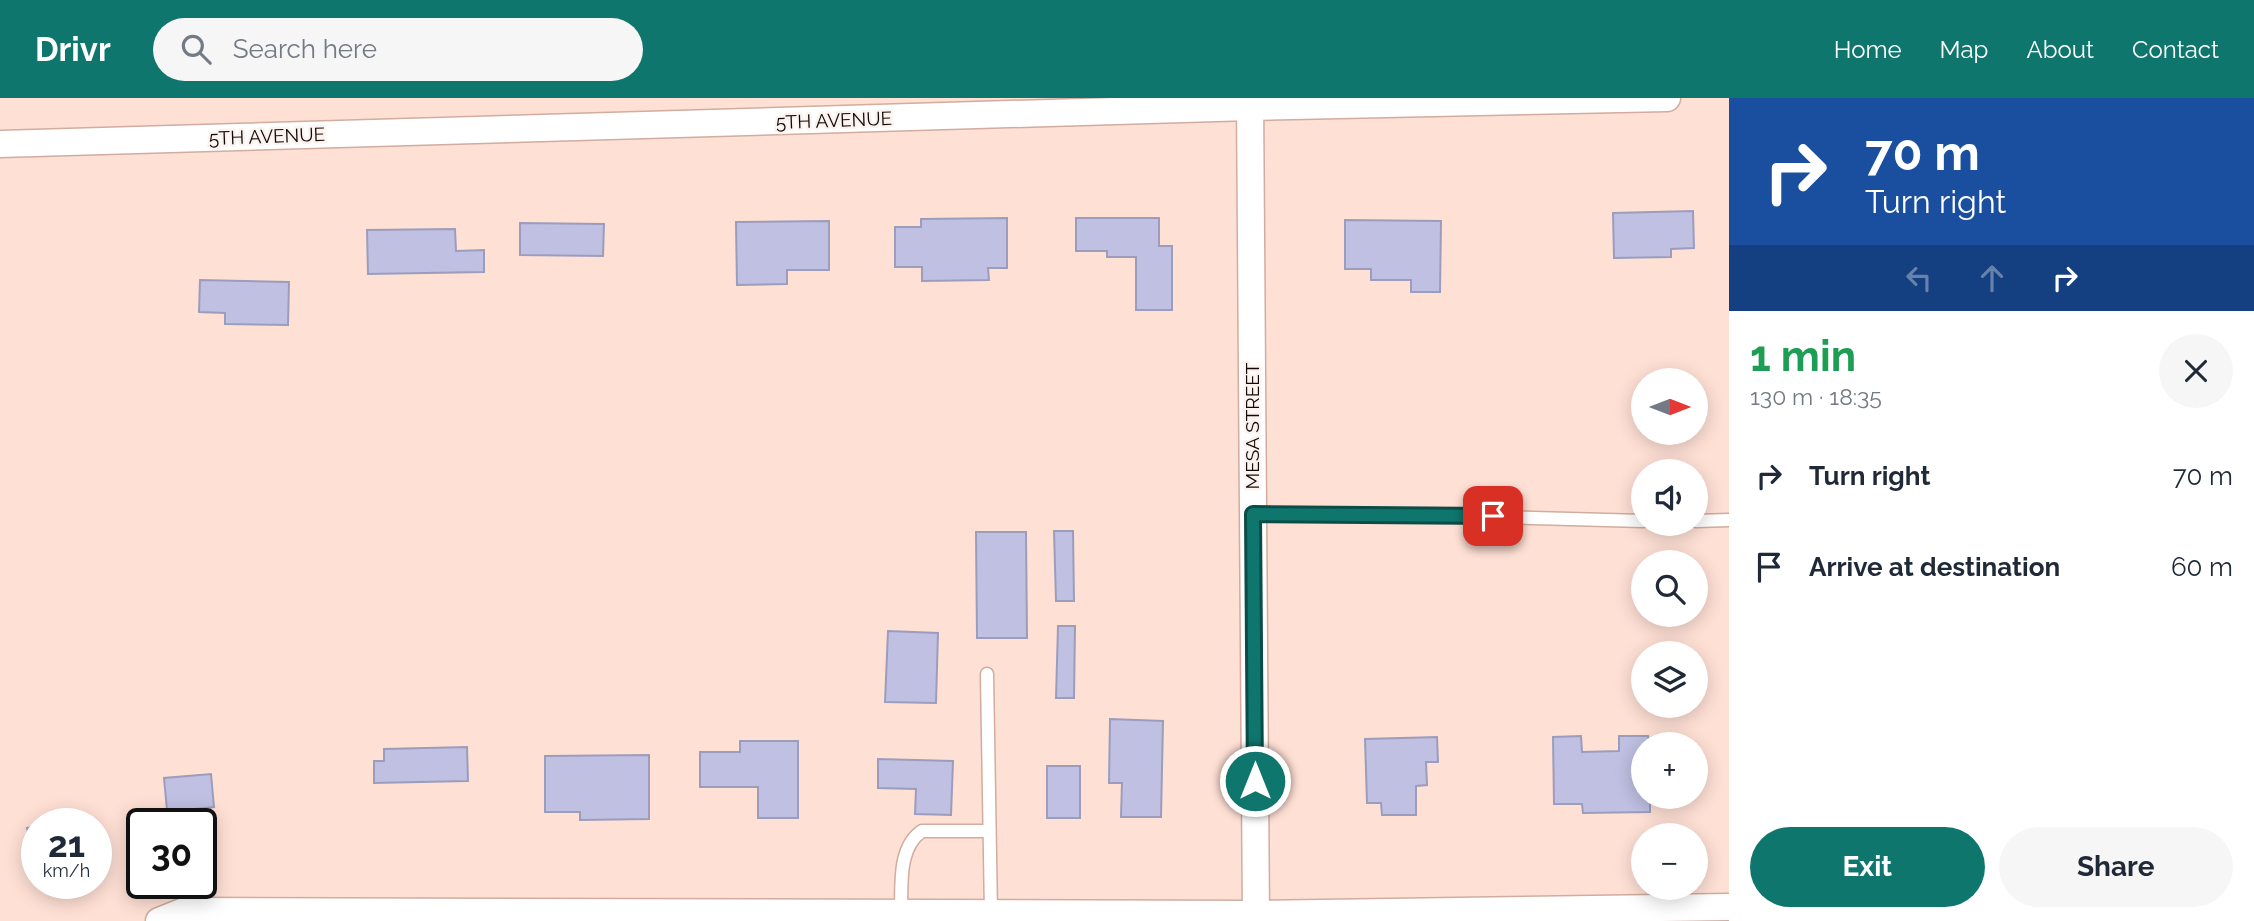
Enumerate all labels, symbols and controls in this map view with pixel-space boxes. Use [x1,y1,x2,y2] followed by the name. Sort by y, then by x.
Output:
[153,18,643,81] search box
[35,30,111,69] text: Drivr
[177,30,215,68] icon: search
[233,34,377,64] text: Search here
[1834,35,1902,64] text: Home
[1940,35,1988,64] text: Map
[2026,35,2094,64] text: About
[2132,35,2219,64] text: Contact
[775,107,893,133] street label: 5TH AVENUE
[208,123,326,149] street label: 5TH AVENUE
[1865,124,1980,181] text: 70 m
[1750,126,1841,217] icon: right
[1865,183,2006,220] text: Turn right
[1900,259,1938,297] icon: left
[1973,259,2011,297] icon: ahead
[2046,259,2084,297] icon: right
[1750,332,1856,381] text: 1 min
[2159,334,2233,408] button: close
[1241,362,1263,489] street label: MESA STREET
[1631,368,1708,444] north arrow
[1631,368,1708,900] map controls
[1750,383,1882,410] text: 130 m · 18:35
[1750,457,1788,495] icon: right
[1631,459,1708,536] button: sound
[1809,461,1930,491] text: Turn right
[2173,461,2233,491] text: 70 m
[1463,486,1523,546] pin
[1474,497,1512,535] icon: arrive
[1750,548,1788,586] icon: arrive
[1631,550,1708,627] button: search
[1809,552,2060,582] text: Arrive at destination
[2171,552,2233,582] text: 60 m
[1631,641,1708,718] button: layers
[1631,732,1708,809] button: +
[1218,744,1292,818] position arrow
[126,808,217,899] speed limit sign: 30
[1631,823,1708,900] button: −
[48,824,85,865] text: 21
[1750,827,1985,907] button: Exit
[1999,827,2233,907] button: Share
[43,860,90,881] text: km/h

